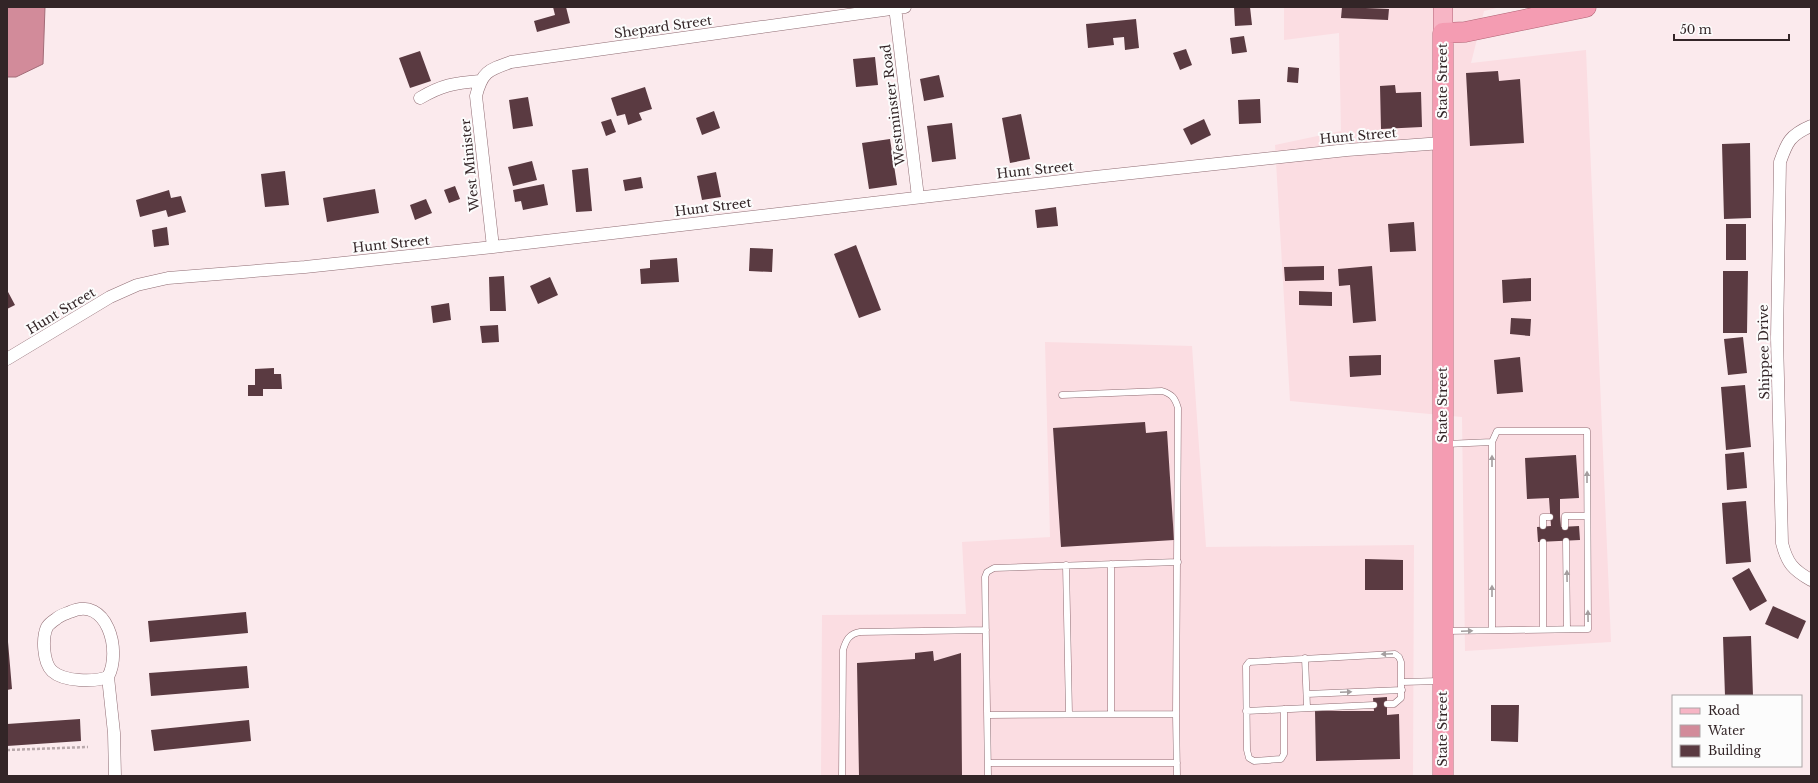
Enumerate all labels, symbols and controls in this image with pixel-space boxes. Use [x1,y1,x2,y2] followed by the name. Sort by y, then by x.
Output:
[613,12,713,42] street label: Shepard Street
[1674,16,1789,42] scale bar
[1680,22,1712,37] text: 50 m
[877,43,909,168] street label: Westminster Road
[1434,43,1451,119] street label: State Street
[457,117,483,213] street label: West Minister
[1319,124,1397,148] street label: Hunt Street
[996,158,1074,182] street label: Hunt Street
[674,194,752,220] street label: Hunt Street
[352,232,430,256] street label: Hunt Street
[24,284,99,338] street label: Hunt Street
[1755,304,1773,400] street label: Shippee Drive
[1434,367,1451,443] street label: State Street
[1489,454,1495,467] one-way arrow
[1584,470,1590,483] one-way arrow
[1563,570,1570,582] one-way arrow
[1489,584,1495,597] one-way arrow
[1584,610,1591,622] one-way arrow
[1461,628,1474,634] one-way arrow
[1380,651,1393,657] one-way arrow
[1340,689,1353,695] one-way arrow
[1434,691,1451,767] street label: State Street
[1672,695,1802,767] legend
[1708,703,1740,718] text: Road
[1707,723,1745,738] text: Water
[1708,743,1762,758] text: Building

